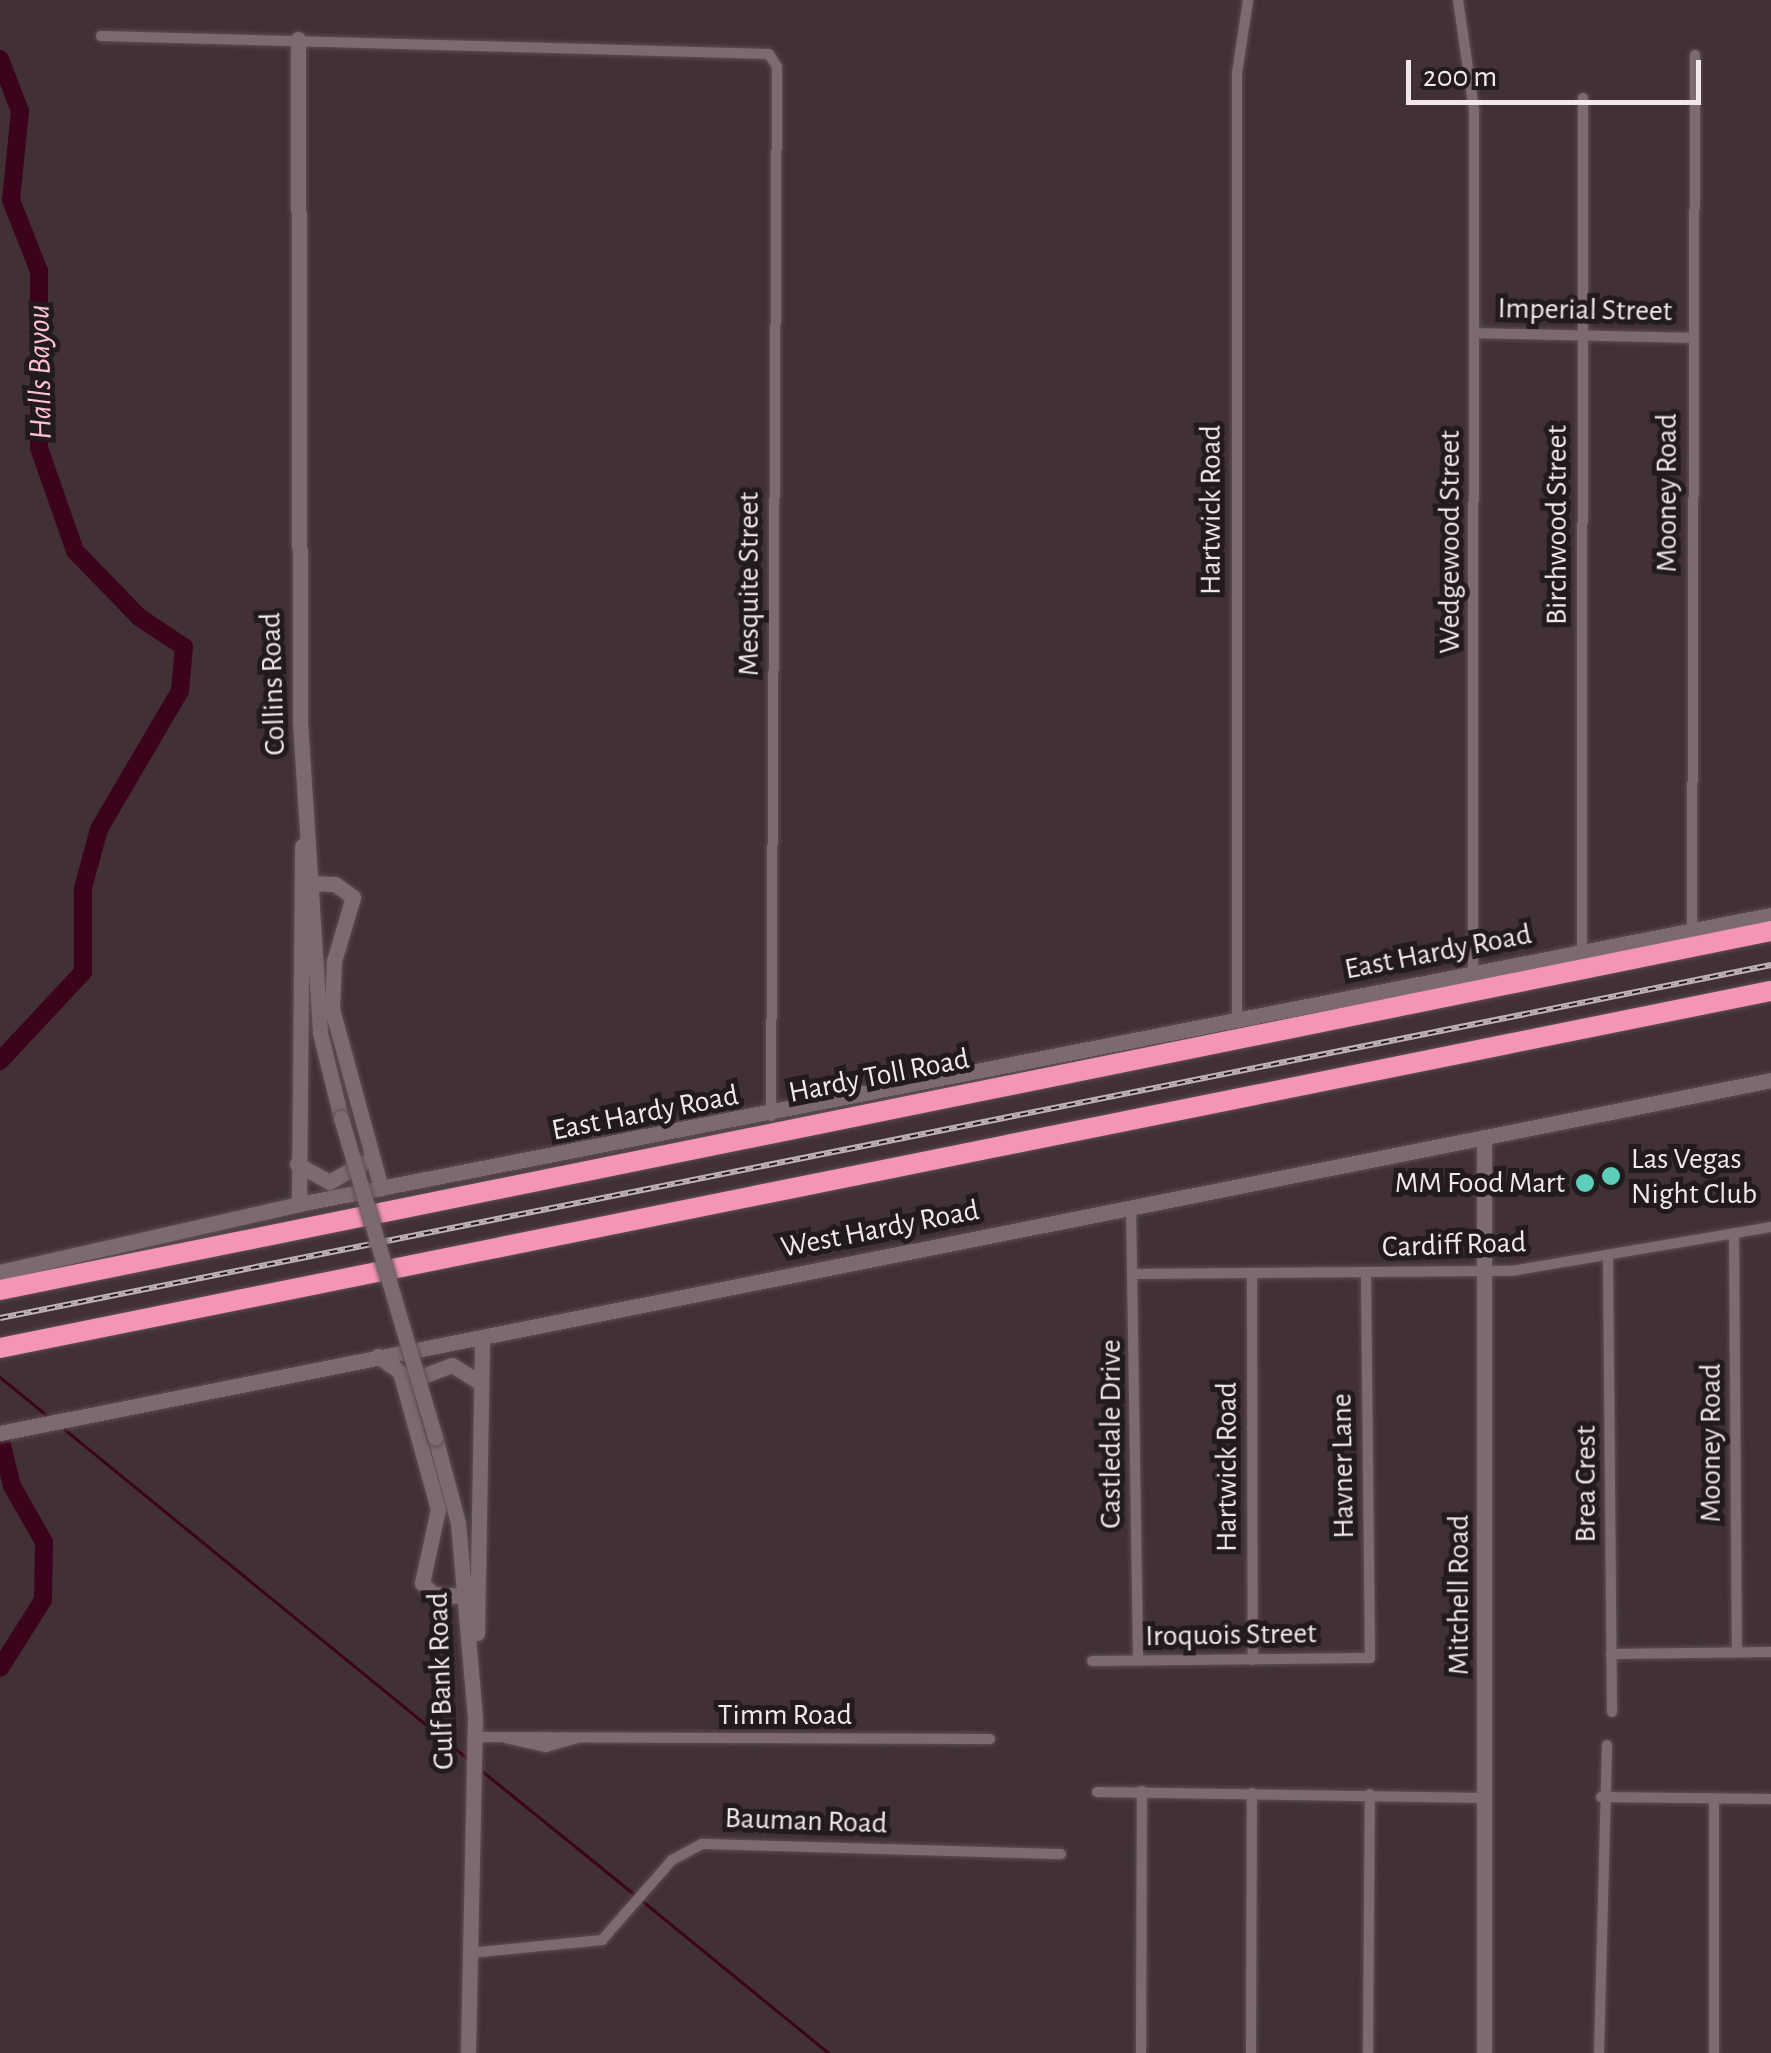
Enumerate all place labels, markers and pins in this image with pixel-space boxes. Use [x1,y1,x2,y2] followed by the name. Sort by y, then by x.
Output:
[1631,1141,1757,1212] place label: Las Vegas Night Club
[1395,1165,1565,1201] place label: MM Food Mart
[1600,1165,1622,1187] marker: Las Vegas Night Club
[1574,1172,1596,1194] marker: MM Food Mart

